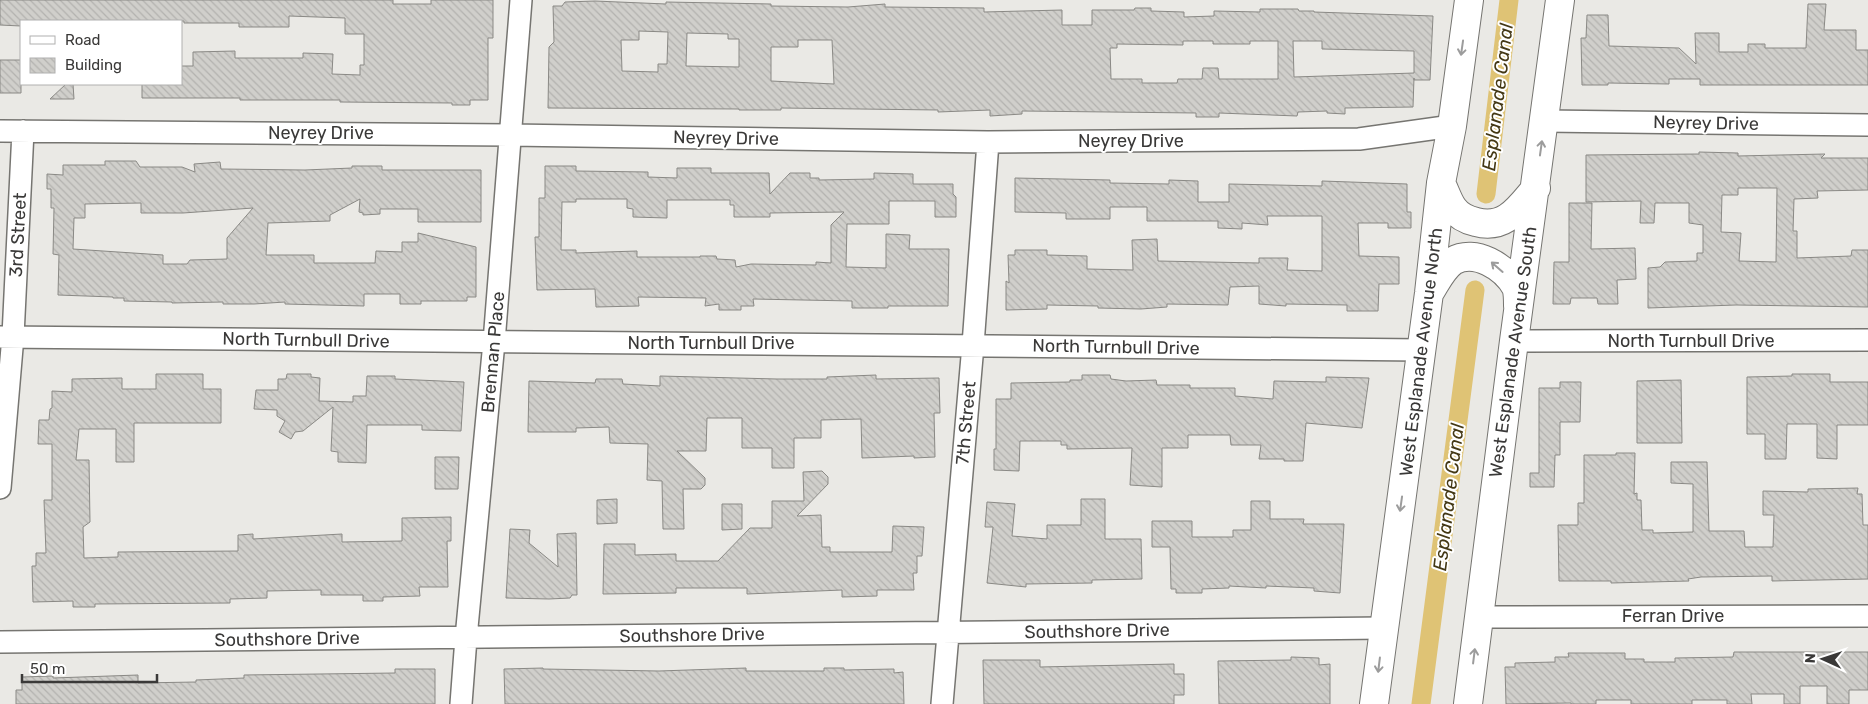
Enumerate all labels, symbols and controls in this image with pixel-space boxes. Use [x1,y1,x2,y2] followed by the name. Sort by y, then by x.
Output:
[20,20,182,85] legend
[1477,22,1518,172] water label: Esplanade Canal
[65,31,101,49] text: Road
[1457,40,1467,56] one-way arrow
[65,56,122,74] text: Building
[1653,111,1759,135] street label: Neyrey Drive
[268,122,374,144] street label: Neyrey Drive
[673,126,779,150] street label: Neyrey Drive
[1078,130,1184,152] street label: Neyrey Drive
[1536,140,1546,156] one-way arrow
[5,192,31,278] street label: 3rd Street
[1484,225,1542,479] street label: West Esplanade Avenue South
[1395,226,1447,478] street label: West Esplanade Avenue North
[1491,261,1504,273] one-way arrow
[477,290,509,414] street label: Brennan Place
[222,328,390,352] street label: North Turnbull Drive
[1607,330,1775,352] street label: North Turnbull Drive
[627,332,795,354] street label: North Turnbull Drive
[1032,335,1200,359] street label: North Turnbull Drive
[951,380,981,466] street label: 7th Street
[1428,422,1469,572] water label: Esplanade Canal
[1396,496,1406,512] one-way arrow
[1622,605,1724,627] street label: Ferran Drive
[1024,619,1170,643] street label: Southshore Drive
[619,623,765,647] street label: Southshore Drive
[214,627,360,651] street label: Southshore Drive
[1798,634,1848,684] north arrow
[1469,648,1479,664] one-way arrow
[22,652,158,684] scale bar
[1802,653,1819,664] text: N
[1374,657,1384,673] one-way arrow
[30,660,65,678] text: 50 m

